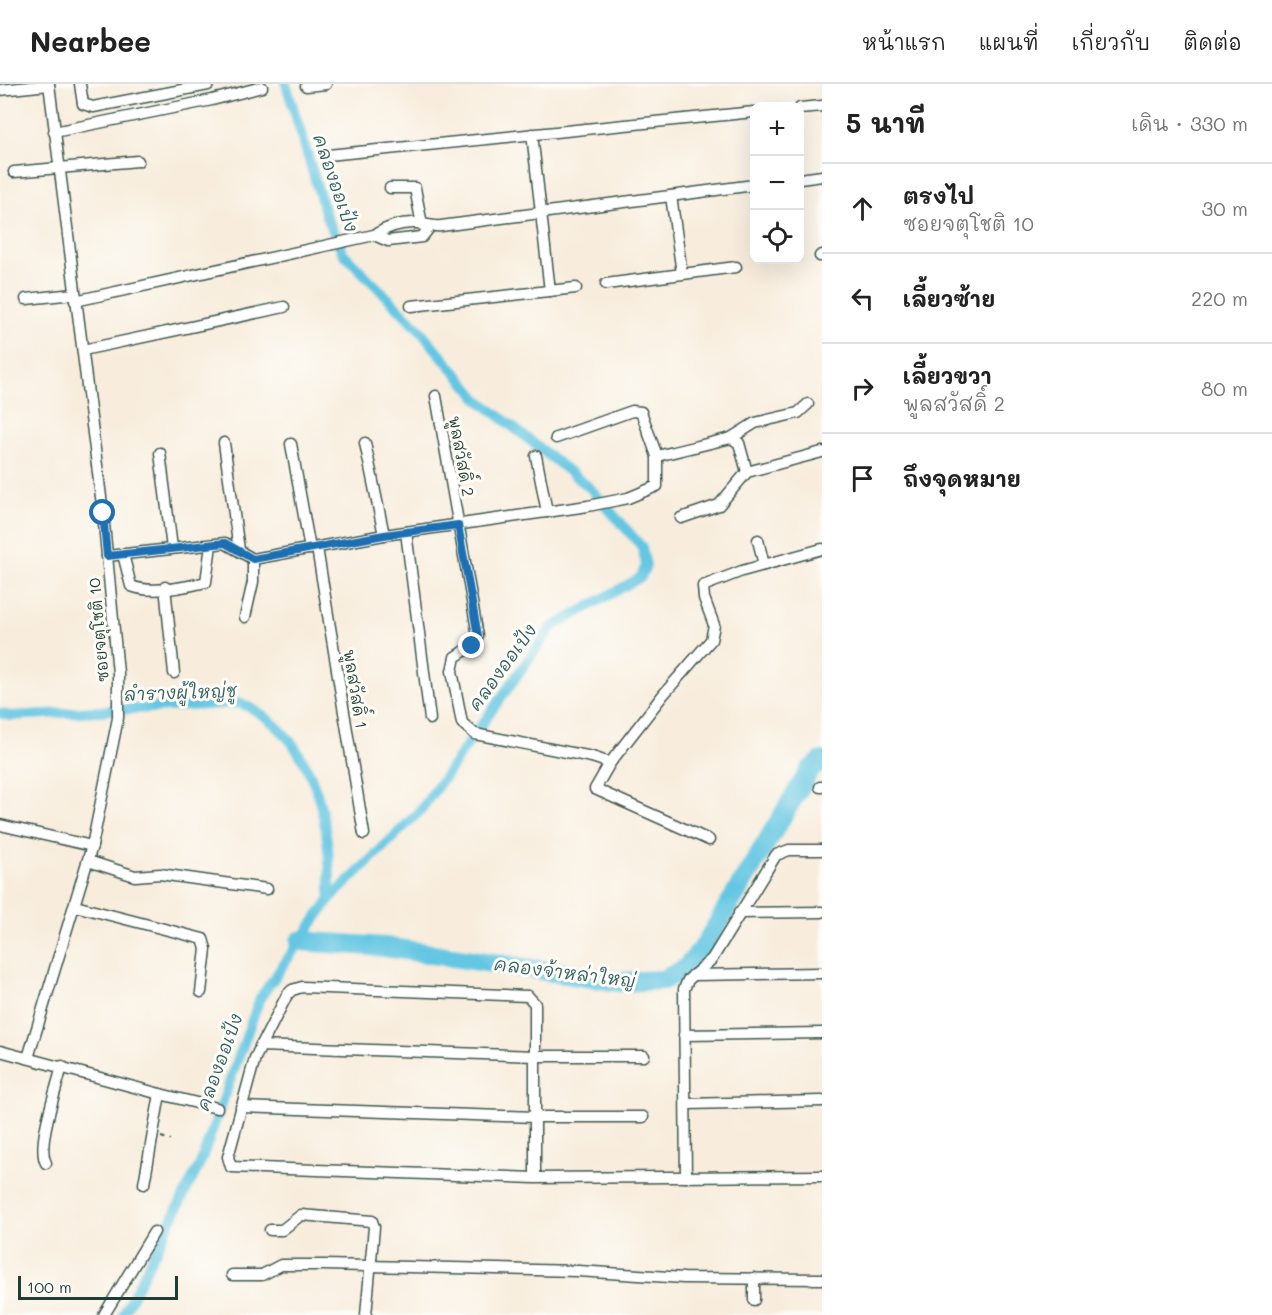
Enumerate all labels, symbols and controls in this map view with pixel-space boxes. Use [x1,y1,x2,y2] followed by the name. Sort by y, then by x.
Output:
[30,23,151,59] text: Nearbee
[862,28,946,55] text: หน้าแรก
[979,28,1039,55] text: แผนที่
[1072,28,1150,55] text: เกี่ยวกับ
[1183,28,1242,55] text: ติดต่อ
[750,102,804,264] map controls
[750,102,804,156] button: +
[846,106,925,140] text: 5 นาที
[1131,110,1248,136] text: เดิน · 330 m
[308,131,364,235] water label: คลองออเป้ง
[750,156,804,210] button: −
[903,181,974,210] text: ตรงไป
[846,192,879,225] icon: ahead
[1202,195,1248,221] text: 30 m
[750,210,804,264] button: locate
[903,210,1034,236] text: ซอยจตุโชติ 10
[846,282,879,315] icon: left
[903,284,995,313] text: เลี้ยวซ้าย
[1191,285,1248,311] text: 220 m
[903,361,992,390] text: เลี้ยวขวา
[846,372,879,405] icon: right
[1201,375,1248,401] text: 80 m
[903,390,1005,416] text: พูลสวัสดิ์ 2
[442,413,483,499] street label: พูลสวัสดิ์ 2
[846,462,879,495] icon: arrive
[903,464,1021,493] text: ถึงจุดหมาย
[89,499,115,525] route start
[83,577,116,683] street label: ซอยจตุโชติ 10
[462,619,542,715] water label: คลองออเป้ง
[458,632,484,658] route end
[336,647,376,731] street label: พูลสวัสดิ์ 1
[123,678,238,708] water label: ลำรางผู้ใหญ่ชู
[493,951,638,993] water label: คลองจ้าหล่าใหญ่
[190,1010,248,1114] water label: คลองออเป้ง
[18,1273,178,1300] scale bar
[27,1276,72,1297] text: 100 m

